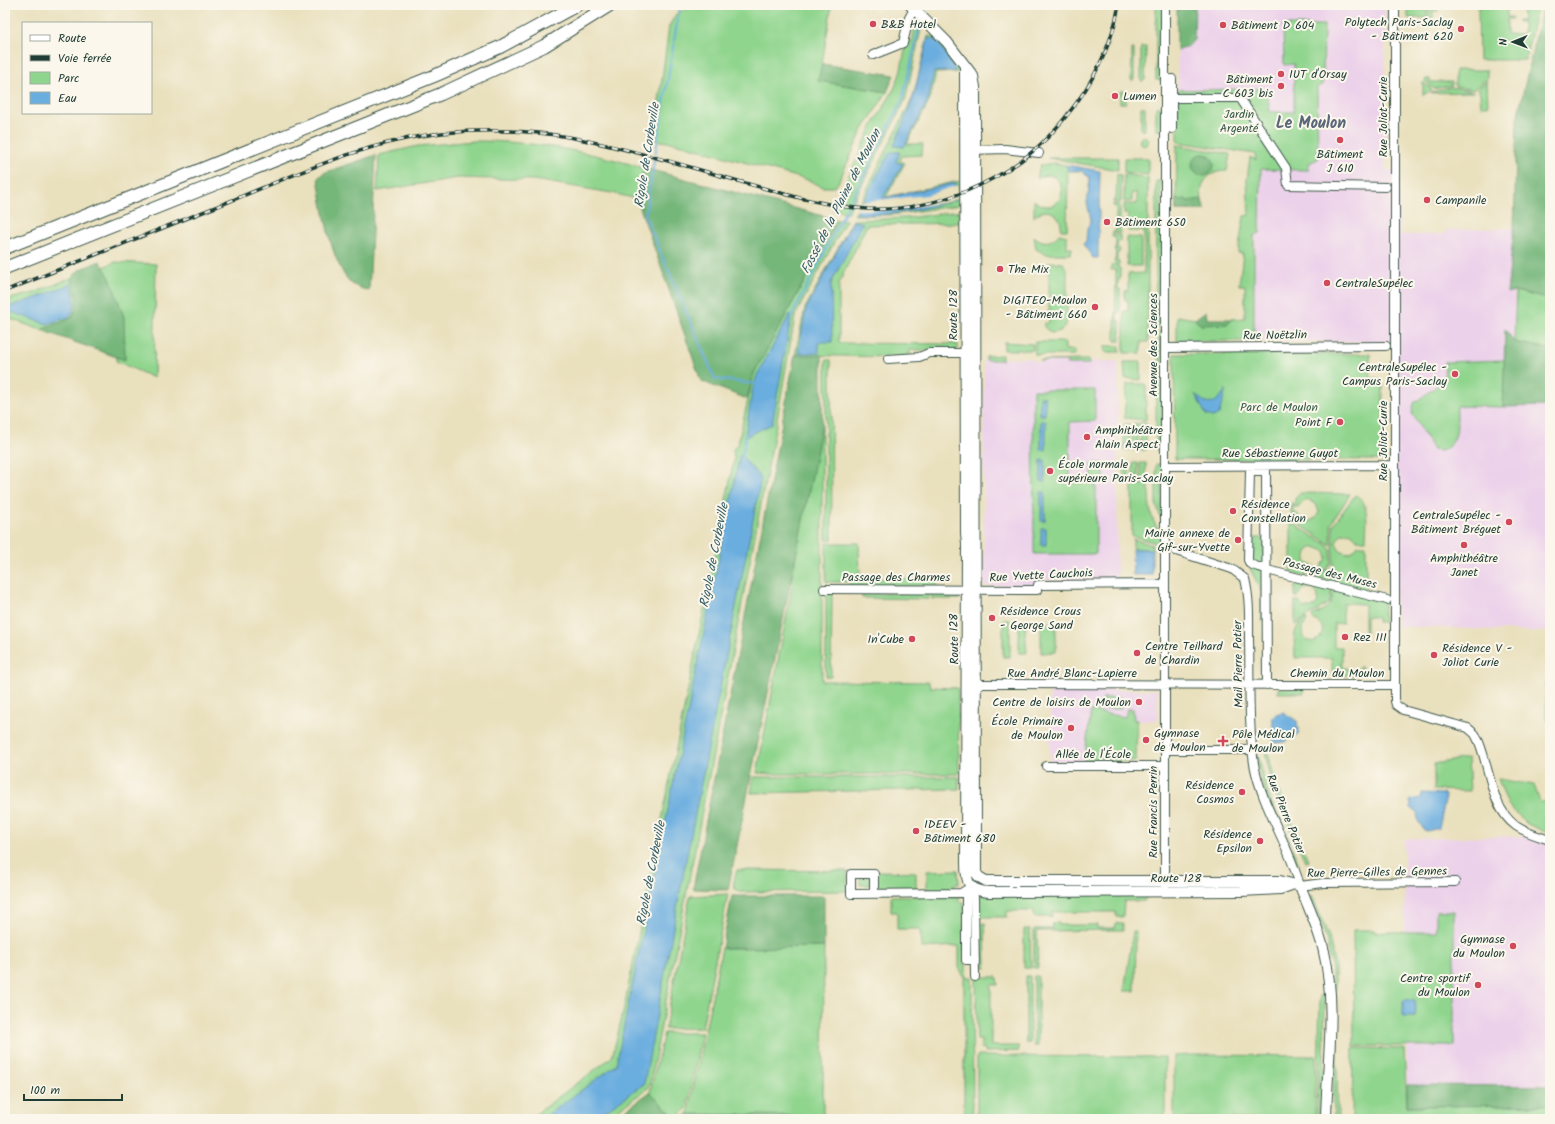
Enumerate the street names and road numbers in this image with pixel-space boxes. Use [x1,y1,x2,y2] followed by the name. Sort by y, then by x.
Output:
[1374,76,1393,157] street label: Rue Joliot-Curie
[944,289,963,341] street label: Route 128
[1144,293,1163,397] street label: Avenue des Sciences
[1243,325,1307,346] street label: Rue Noëtzlin
[1374,400,1393,481] street label: Rue Joliot-Curie
[1222,444,1339,463] street label: Rue Sébastienne Guyot
[1281,553,1379,594] street label: Passage des Muses
[989,563,1093,588] street label: Rue Yvette Cauchois
[842,568,950,587] street label: Passage des Charmes
[945,613,964,665] street label: Route 128
[1228,619,1249,708] street label: Mail Pierre Potier
[1007,664,1137,683] street label: Rue André Blanc-Lapierre
[1290,664,1384,683] street label: Chemin du Moulon
[1055,745,1131,764] street label: Allée de l'École
[1144,766,1163,858] street label: Rue Francis Perrin
[1261,771,1311,858] street label: Rue Pierre Potier
[1307,862,1447,883] street label: Rue Pierre-Gilles de Gennes
[1150,869,1202,888] street label: Route 128

